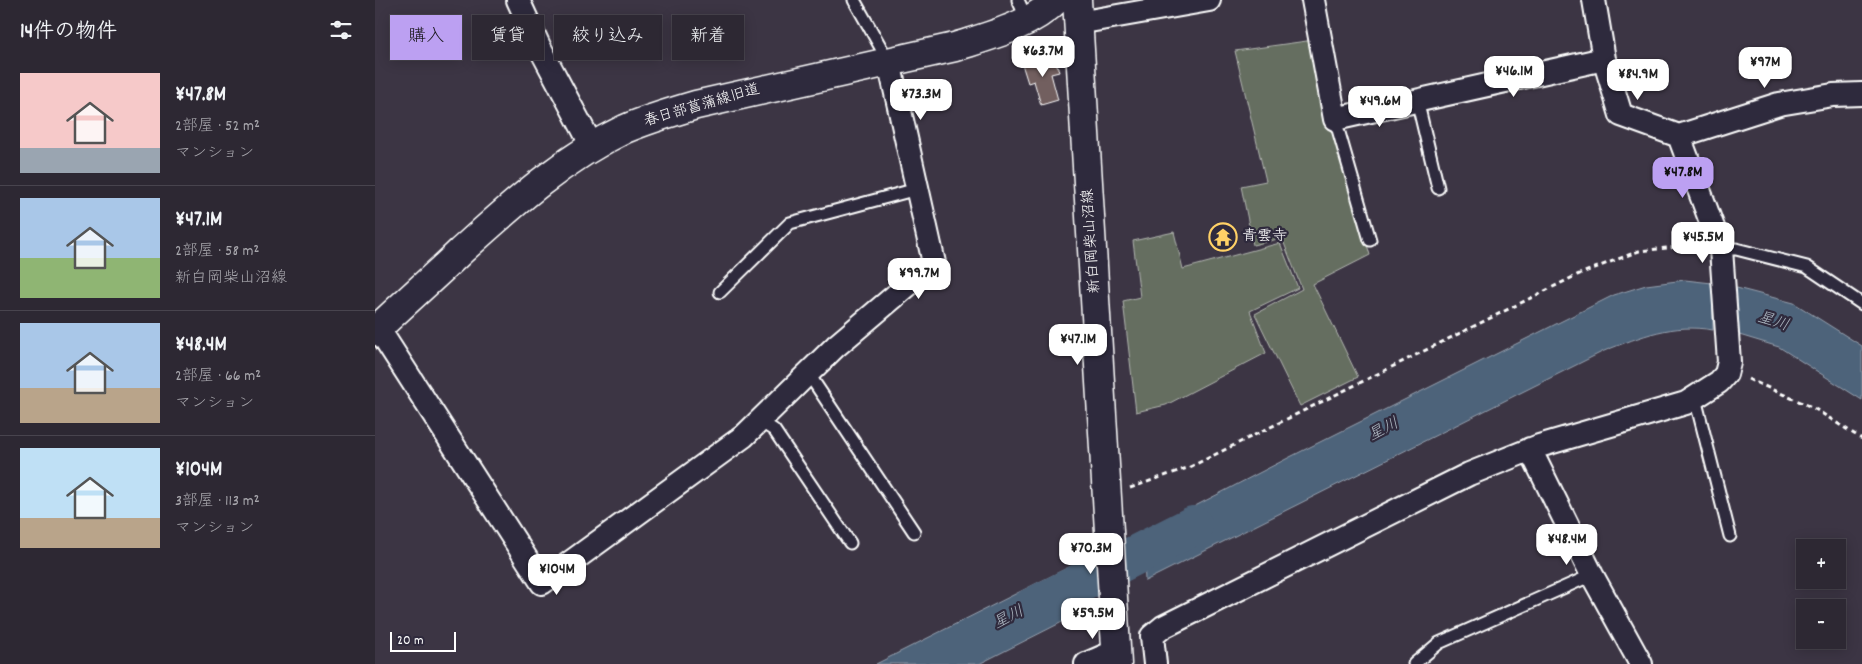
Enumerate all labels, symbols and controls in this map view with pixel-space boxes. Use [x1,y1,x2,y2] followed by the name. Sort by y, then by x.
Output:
[390,15,462,60] chip: 購入
[472,15,544,60] chip: 賃貸
[554,15,662,60] chip: 絞り込み
[672,15,744,60] chip: 新着
[327,16,355,44] icon: filters
[20,18,117,48] text: 14件の物件
[1002,36,1084,78] pin: ¥63.7M
[1023,40,1063,63] text: ¥63.7M
[1735,46,1795,89] pin: ¥97M
[1750,51,1780,74] text: ¥97M
[1473,56,1555,98] pin: ¥46.1M
[1597,58,1679,101] pin: ¥84.9M
[1495,60,1533,83] text: ¥46.1M
[1618,63,1658,86] text: ¥84.9M
[880,78,962,121] pin: ¥73.3M
[641,79,763,133] street label: 春日部菖蒲線旧道
[175,81,226,111] text: ¥47.8M
[901,83,941,106] text: ¥73.3M
[1339,86,1421,128] pin: ¥49.6M
[1359,90,1401,113] text: ¥49.6M
[60,93,120,153] icon: home
[175,115,260,138] text: 2部屋 · 52 m²
[175,142,254,165] text: マンション
[1642,156,1724,199] pin: ¥47.8M
[1664,161,1702,184] text: ¥47.8M
[1077,188,1107,294] street label: 新白岡柴山沼線
[175,206,222,236] text: ¥47.1M
[60,218,120,278] icon: home
[1208,222,1238,252] temple icon: 青雲寺
[1662,222,1744,264] pin: ¥45.5M
[1242,226,1287,248] place label: 青雲寺
[1682,226,1724,249] text: ¥45.5M
[175,240,259,263] text: 2部屋 · 58 m²
[878,258,960,300] pin: ¥99.7M
[899,262,939,285] text: ¥99.7M
[175,267,287,290] text: 新白岡柴山沼線
[1754,306,1792,338] water label: 星川
[1037,324,1119,366] pin: ¥47.1M
[1060,328,1096,351] text: ¥47.1M
[175,331,227,361] text: ¥48.4M
[60,343,120,403] icon: home
[175,365,261,388] text: 2部屋 · 66 m²
[175,392,254,415] text: マンション
[1365,412,1403,448] water label: 星川
[175,456,222,486] text: ¥104M
[60,468,120,528] icon: home
[175,490,260,513] text: 3部屋 · 113 m²
[175,517,254,540] text: マンション
[1526,524,1608,566] pin: ¥48.4M
[1547,528,1587,551] text: ¥48.4M
[1050,532,1132,575] pin: ¥70.3M
[1070,537,1112,560] text: ¥70.3M
[1796,539,1846,649] map controls
[1796,539,1846,589] button: +
[522,554,592,596] pin: ¥104M
[539,558,575,581] text: ¥104M
[1052,598,1134,640] pin: ¥59.5M
[1796,599,1846,649] button: −
[990,600,1028,636] water label: 星川
[1072,602,1114,625] text: ¥59.5M
[390,629,456,652] scale bar
[397,631,424,651] text: 20 m

